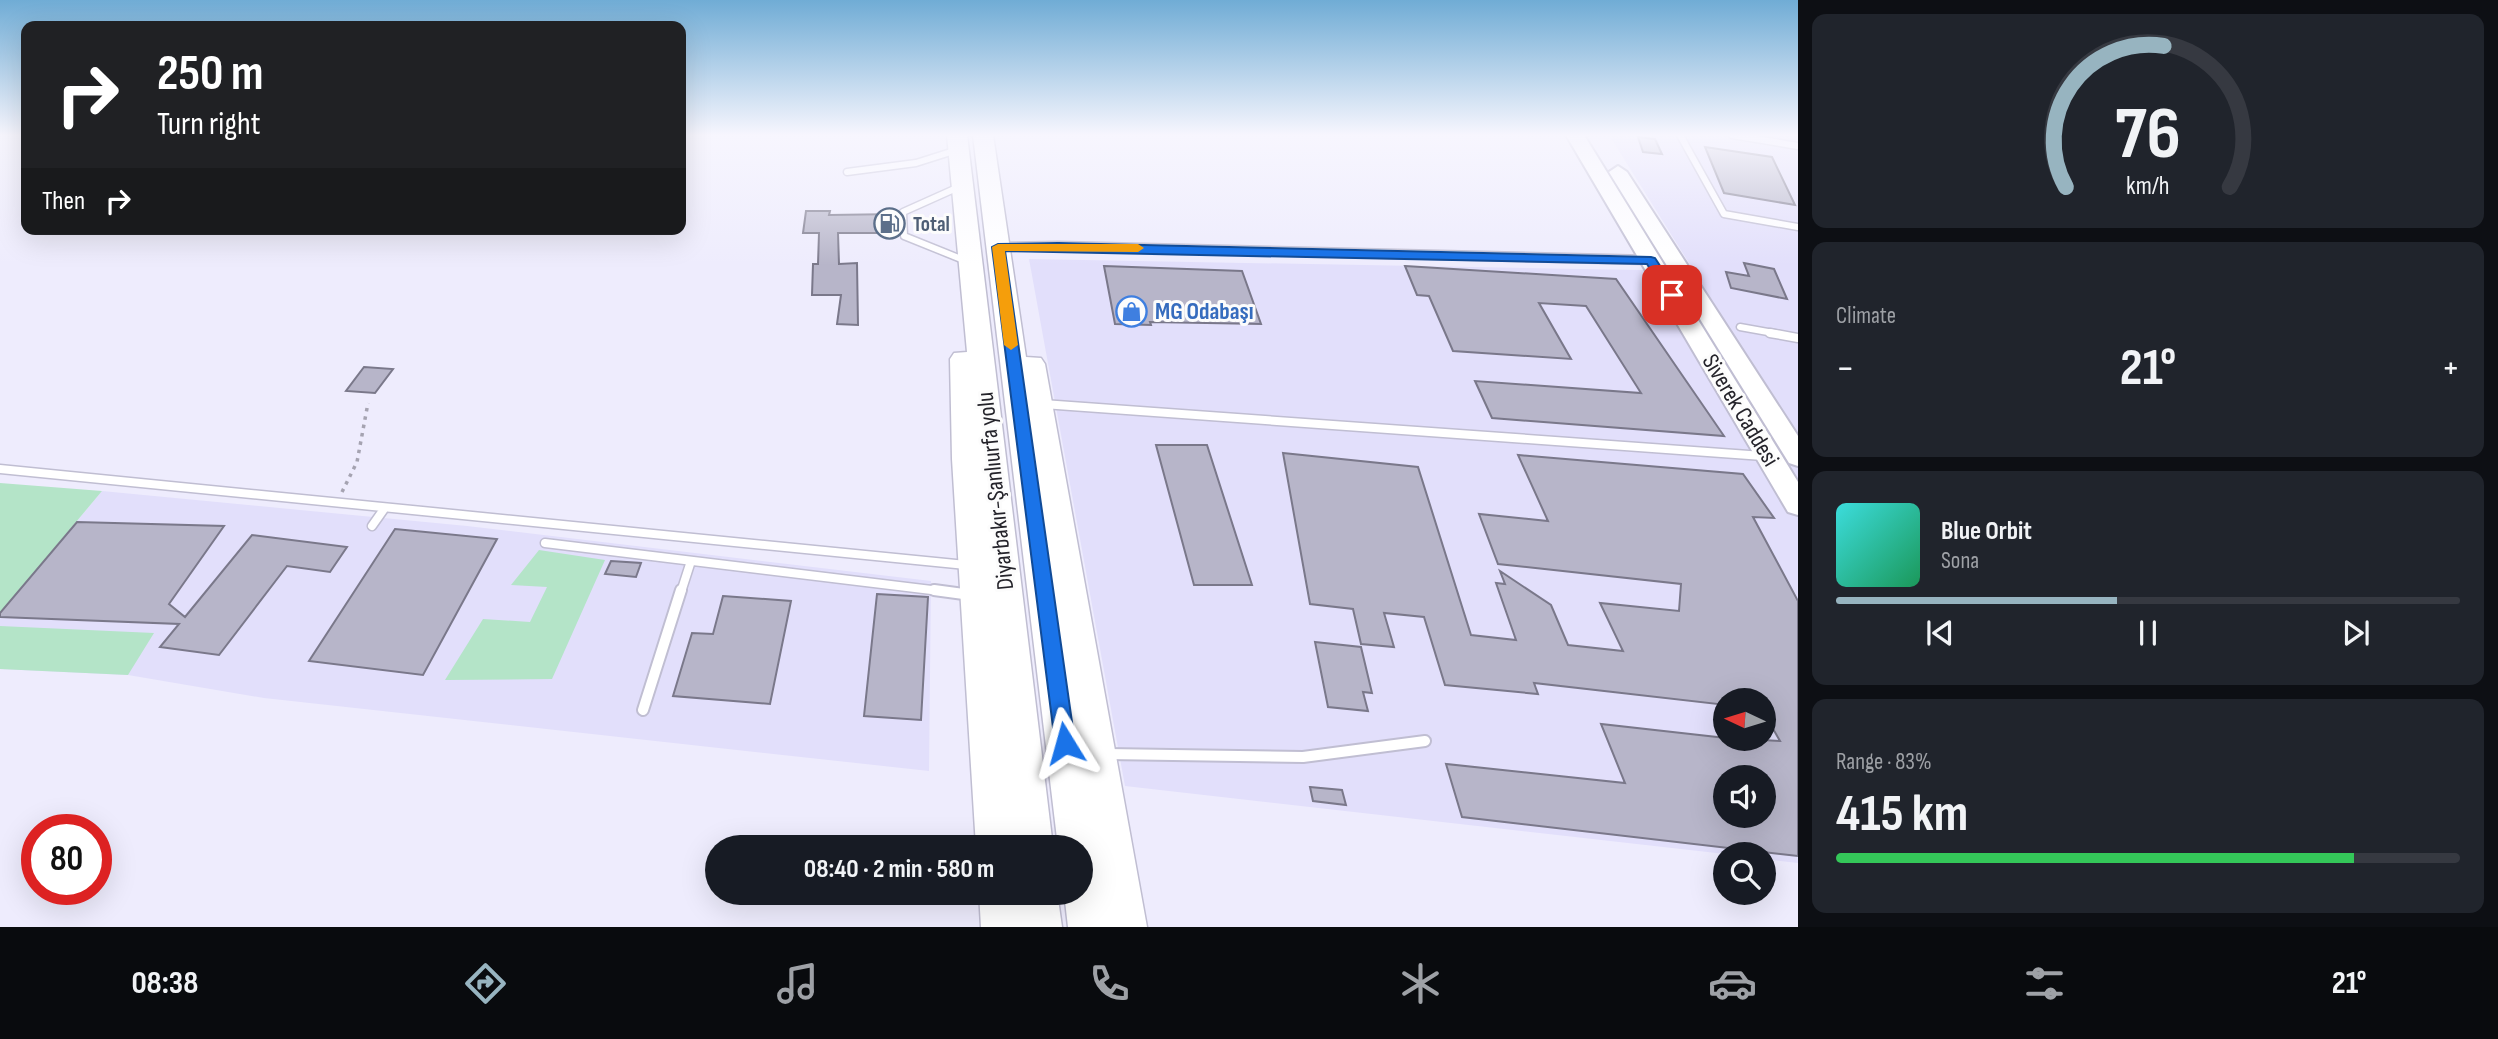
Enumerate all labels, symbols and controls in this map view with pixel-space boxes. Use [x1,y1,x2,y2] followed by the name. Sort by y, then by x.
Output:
[157,45,263,104] text: 250 m
[42,49,133,140] icon: right
[2115,92,2181,180] text: 76
[157,105,261,144] text: Turn right
[2126,171,2170,202] text: km/h
[99,182,137,220] icon: right
[42,186,85,217] text: Then
[873,207,907,241] fuel station icon: Total
[913,212,950,237] place label: Total
[1642,265,1702,325] pin
[1653,276,1691,314] icon: arrive
[1115,294,1149,328] shop icon: MG Odabaşı
[1155,297,1254,326] place label: MG Odabaşı
[1836,302,1896,330] text: Climate
[2120,337,2176,400] text: 21°
[1836,346,1855,391] text: −
[2441,346,2460,391] text: +
[1696,349,1785,472] street label: Siverek Caddesi
[971,391,1020,591] street label: Diyarbakır-Şanlıurfa yolu
[1941,516,2032,547] text: Blue Orbit
[1941,547,1979,575] text: Sona
[1921,614,1959,652] icon: previous
[2129,614,2167,652] icon: pause
[2337,614,2375,652] icon: next
[1713,688,1776,751] north arrow
[1713,688,1776,905] map controls
[1028,706,1102,780] position arrow
[1836,748,1932,776] text: Range · 83%
[1713,765,1776,828] button: sound
[1836,783,1968,846] text: 415 km
[21,814,112,905] speed limit sign: 80
[1713,842,1776,905] button: search
[804,854,994,885] text: 08:40 · 2 min · 580 m
[461,959,510,1008] icon: directions
[773,959,822,1008] icon: music
[1085,959,1134,1008] icon: phone
[1396,959,1445,1008] icon: climate
[1708,959,1757,1008] icon: car
[2020,959,2069,1008] icon: filters
[131,964,198,1003] text: 08:38
[2332,964,2367,1003] text: 21°

